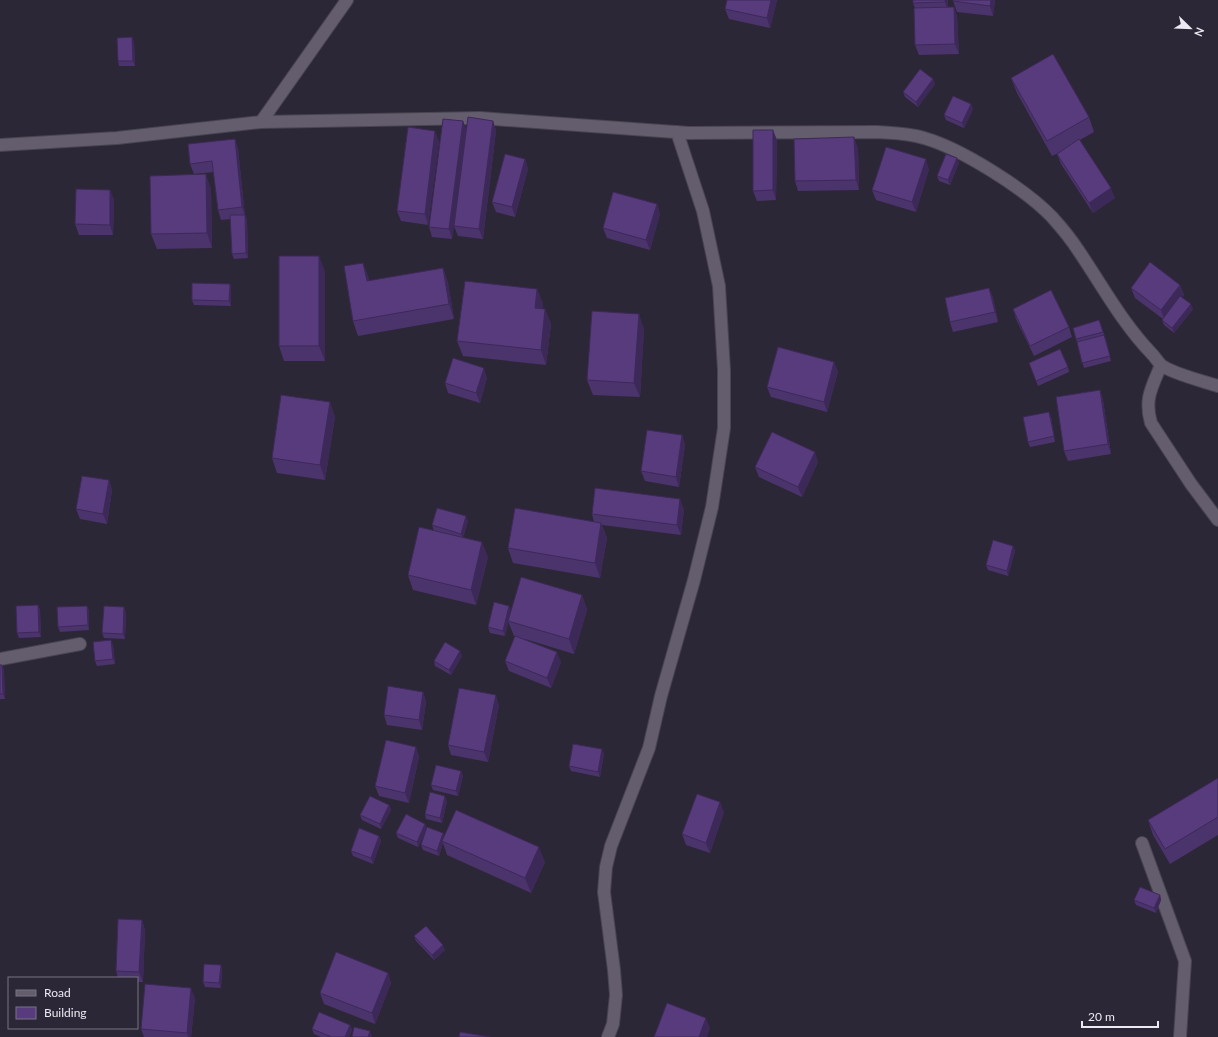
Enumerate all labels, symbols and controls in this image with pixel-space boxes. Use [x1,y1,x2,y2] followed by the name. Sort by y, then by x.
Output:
[1170,8,1210,48] north arrow
[1192,26,1207,39] text: N
[8,977,138,1029] legend
[44,985,71,1000] text: Road
[1082,1003,1158,1029] scale bar
[44,1005,87,1020] text: Building
[1088,1009,1115,1024] text: 20 m

